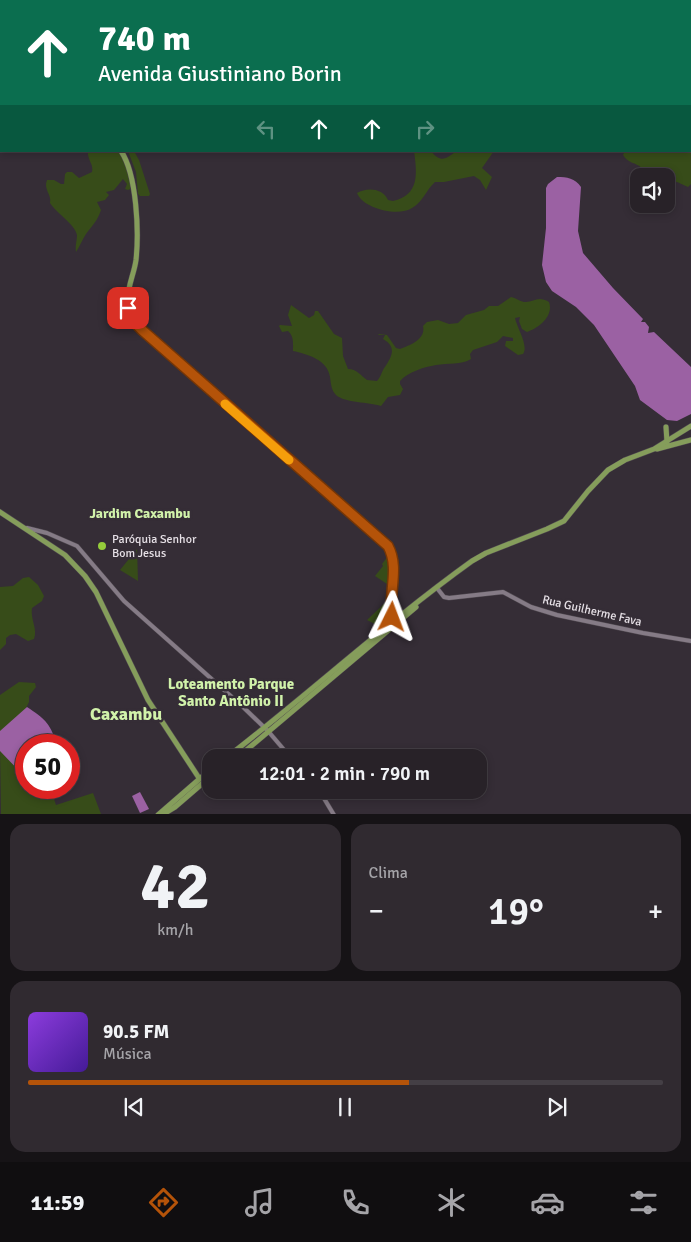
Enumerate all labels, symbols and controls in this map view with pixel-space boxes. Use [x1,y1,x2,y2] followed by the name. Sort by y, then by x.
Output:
[98,17,191,60] text: 740 m
[15,20,80,85] icon: ahead
[98,60,342,87] text: Avenida Giustiniano Borin
[252,115,280,143] icon: left
[305,115,333,143] icon: ahead
[358,115,386,143] icon: ahead
[411,115,439,143] icon: right
[630,168,675,213] map controls
[630,168,675,213] button: sound
[107,287,149,329] pin
[114,294,142,322] icon: arrive
[89,505,191,522] district label: Jardim Caxambu
[112,532,197,561] place label: Paróquia Senhor Bom Jesus
[96,540,108,552] marker: Paróquia Senhor Bom Jesus
[365,590,417,642] position arrow
[541,592,643,630] street label: Rua Guilherme Fava
[168,675,294,710] district label: Loteamento Parque Santo Antônio II
[90,703,162,725] district label: Caxambu
[15,734,80,799] speed limit sign: 50
[259,762,430,786] text: 12:01 · 2 min · 790 m
[140,847,210,927] text: 42
[369,863,408,883] text: Clima
[488,888,544,935] text: 19°
[369,894,384,928] text: −
[648,894,663,928] text: +
[157,920,193,940] text: km/h
[103,1020,169,1044] text: 90.5 FM
[103,1044,152,1064] text: Música
[120,1093,148,1121] icon: previous
[331,1093,359,1121] icon: pause
[543,1093,571,1121] icon: next
[146,1185,181,1220] icon: directions
[242,1185,277,1220] icon: music
[338,1185,373,1220] icon: phone
[434,1185,469,1220] icon: climate
[530,1185,565,1220] icon: car
[626,1185,661,1220] icon: filters
[31,1189,85,1216] text: 11:59

